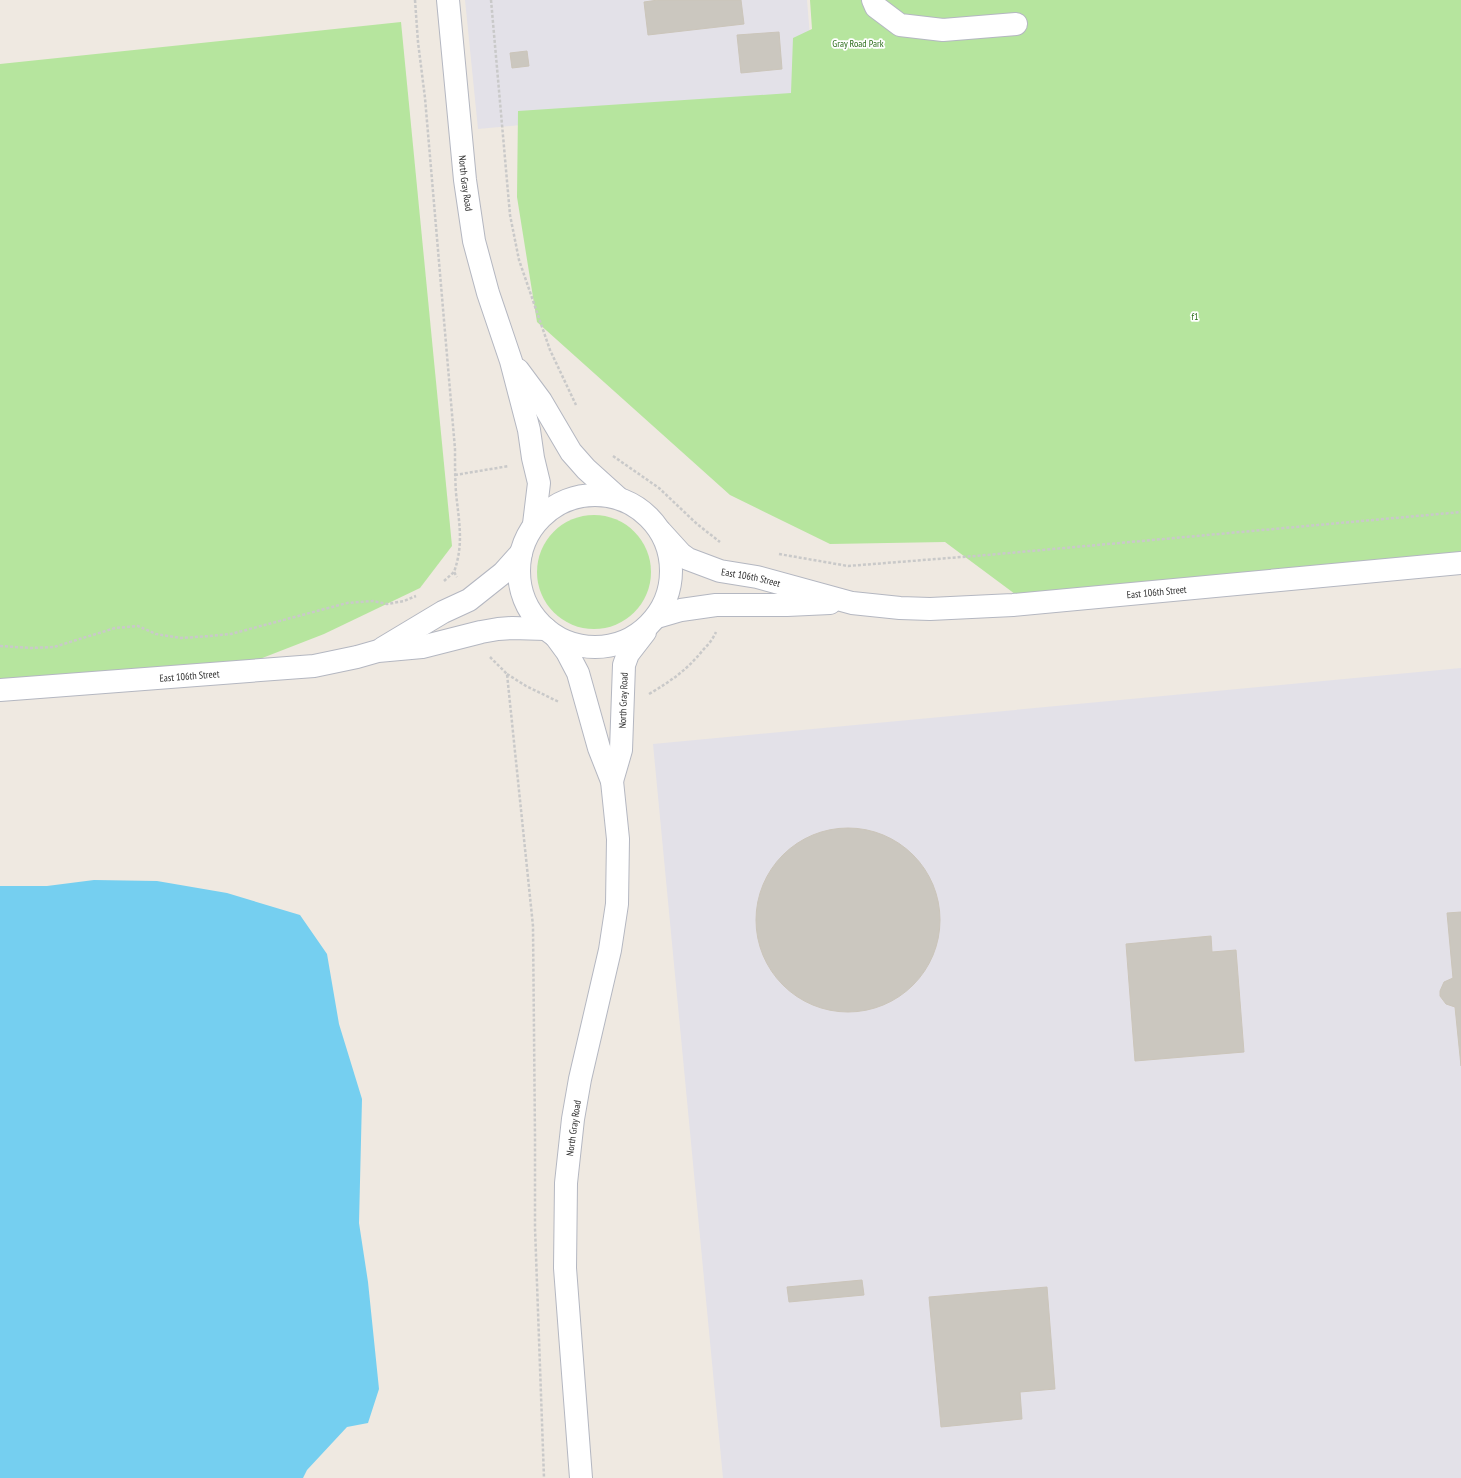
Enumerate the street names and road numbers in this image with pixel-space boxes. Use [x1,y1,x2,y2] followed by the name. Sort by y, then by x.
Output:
[456,155,476,212] street label: North Gray Road
[720,565,782,590] street label: East 106th Street
[1126,583,1187,601] street label: East 106th Street
[159,667,220,685] street label: East 106th Street
[616,672,631,729] street label: North Gray Road
[563,1099,584,1157] street label: North Gray Road

